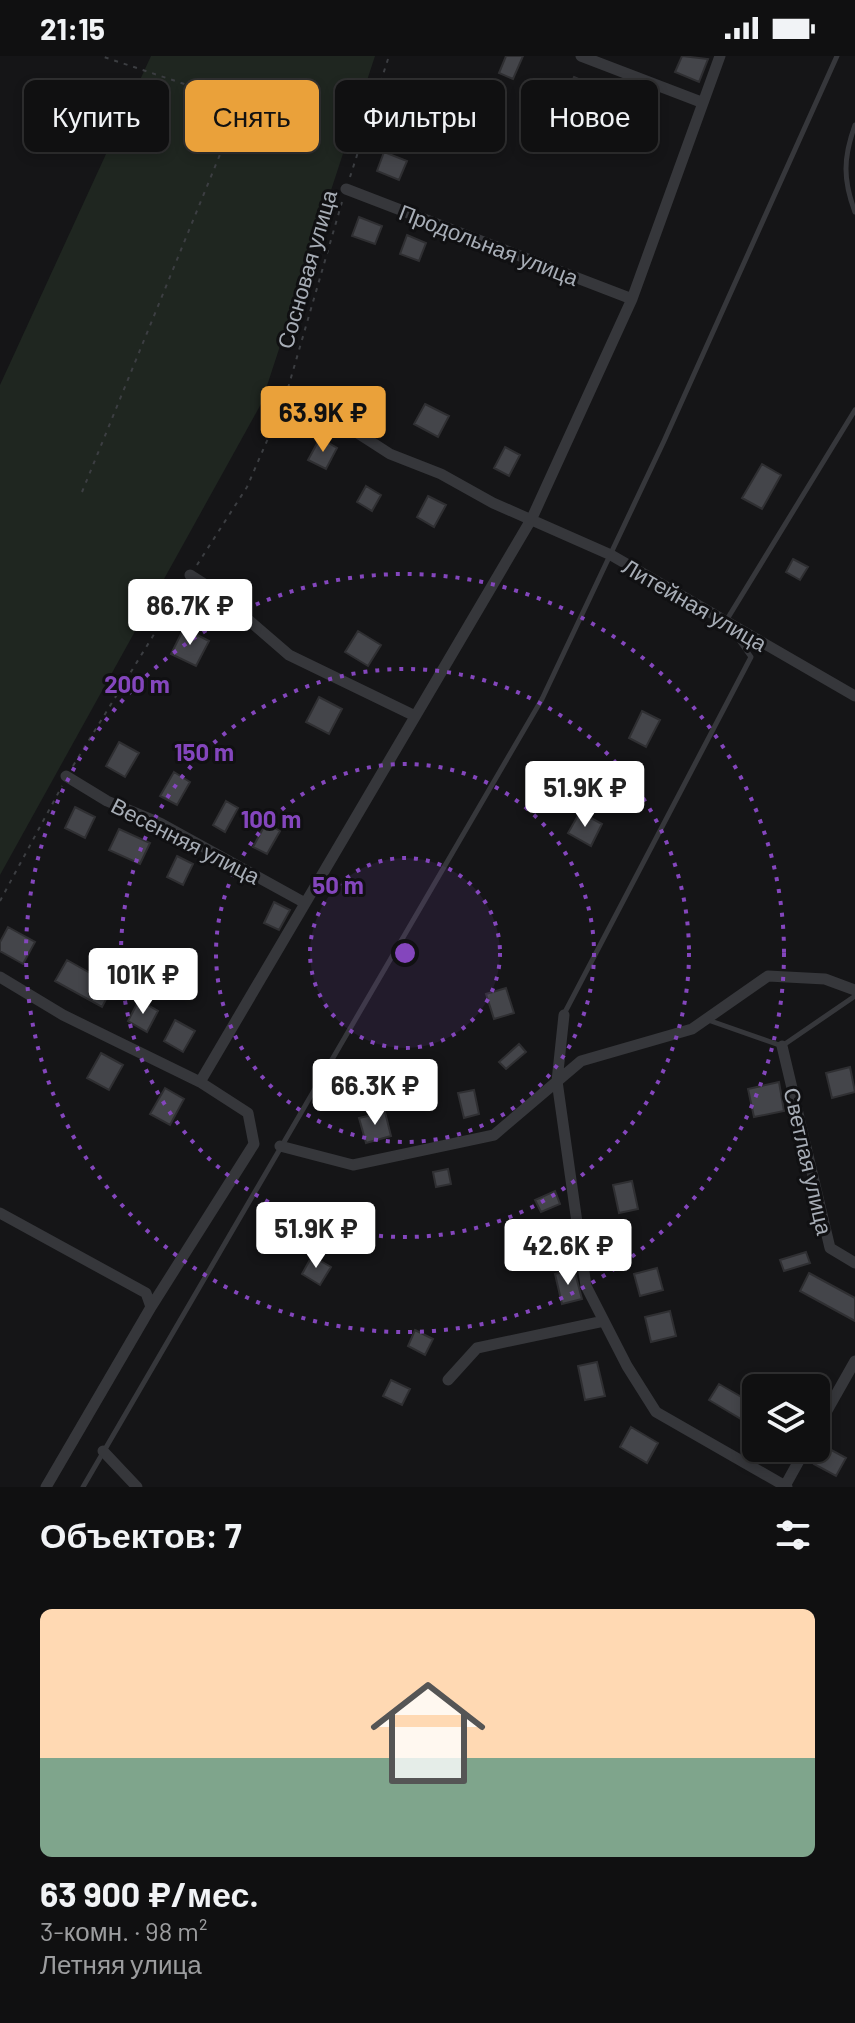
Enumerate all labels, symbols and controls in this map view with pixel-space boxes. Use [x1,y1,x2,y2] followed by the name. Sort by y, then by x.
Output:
[40,10,105,46] text: 21:15
[24,80,169,152] chip: Купить
[185,80,319,152] chip: Снять
[335,80,505,152] chip: Фильтры
[521,80,658,152] chip: Новое
[271,186,342,352] street label: Сосновая улица
[395,198,583,291] street label: Продольная улица
[249,386,397,454] pin: 63.9K ₽
[279,396,367,427] text: 63.9K ₽
[618,552,772,657] street label: Литейная улица
[116,579,264,647] pin: 86.7K ₽
[146,589,234,620] text: 86.7K ₽
[104,669,170,698] text: 200 m
[174,737,234,766] text: 150 m
[511,761,659,829] pin: 51.9K ₽
[543,771,627,802] text: 51.9K ₽
[107,791,265,890] street label: Весенняя улица
[241,804,301,833] text: 100 m
[312,870,364,899] text: 50 m
[391,939,419,967] centre of rings
[78,948,208,1016] pin: 101K ₽
[107,958,179,989] text: 101K ₽
[301,1059,449,1127] pin: 66.3K ₽
[331,1069,419,1100] text: 66.3K ₽
[778,1085,839,1238] street label: Светлая улица
[242,1202,390,1270] pin: 51.9K ₽
[274,1212,358,1243] text: 51.9K ₽
[494,1219,642,1287] pin: 42.6K ₽
[523,1229,613,1260] text: 42.6K ₽
[742,1374,830,1462] map controls
[742,1374,830,1462] button: layers
[771,1513,815,1557] icon: filters
[40,1514,242,1555] text: Объектов: 7
[356,1661,500,1805] icon: home
[40,1873,259,1914] text: 63 900 ₽/мес.
[40,1915,207,1946] text: 3-комн. · 98 m²
[40,1948,202,1979] text: Летняя улица

